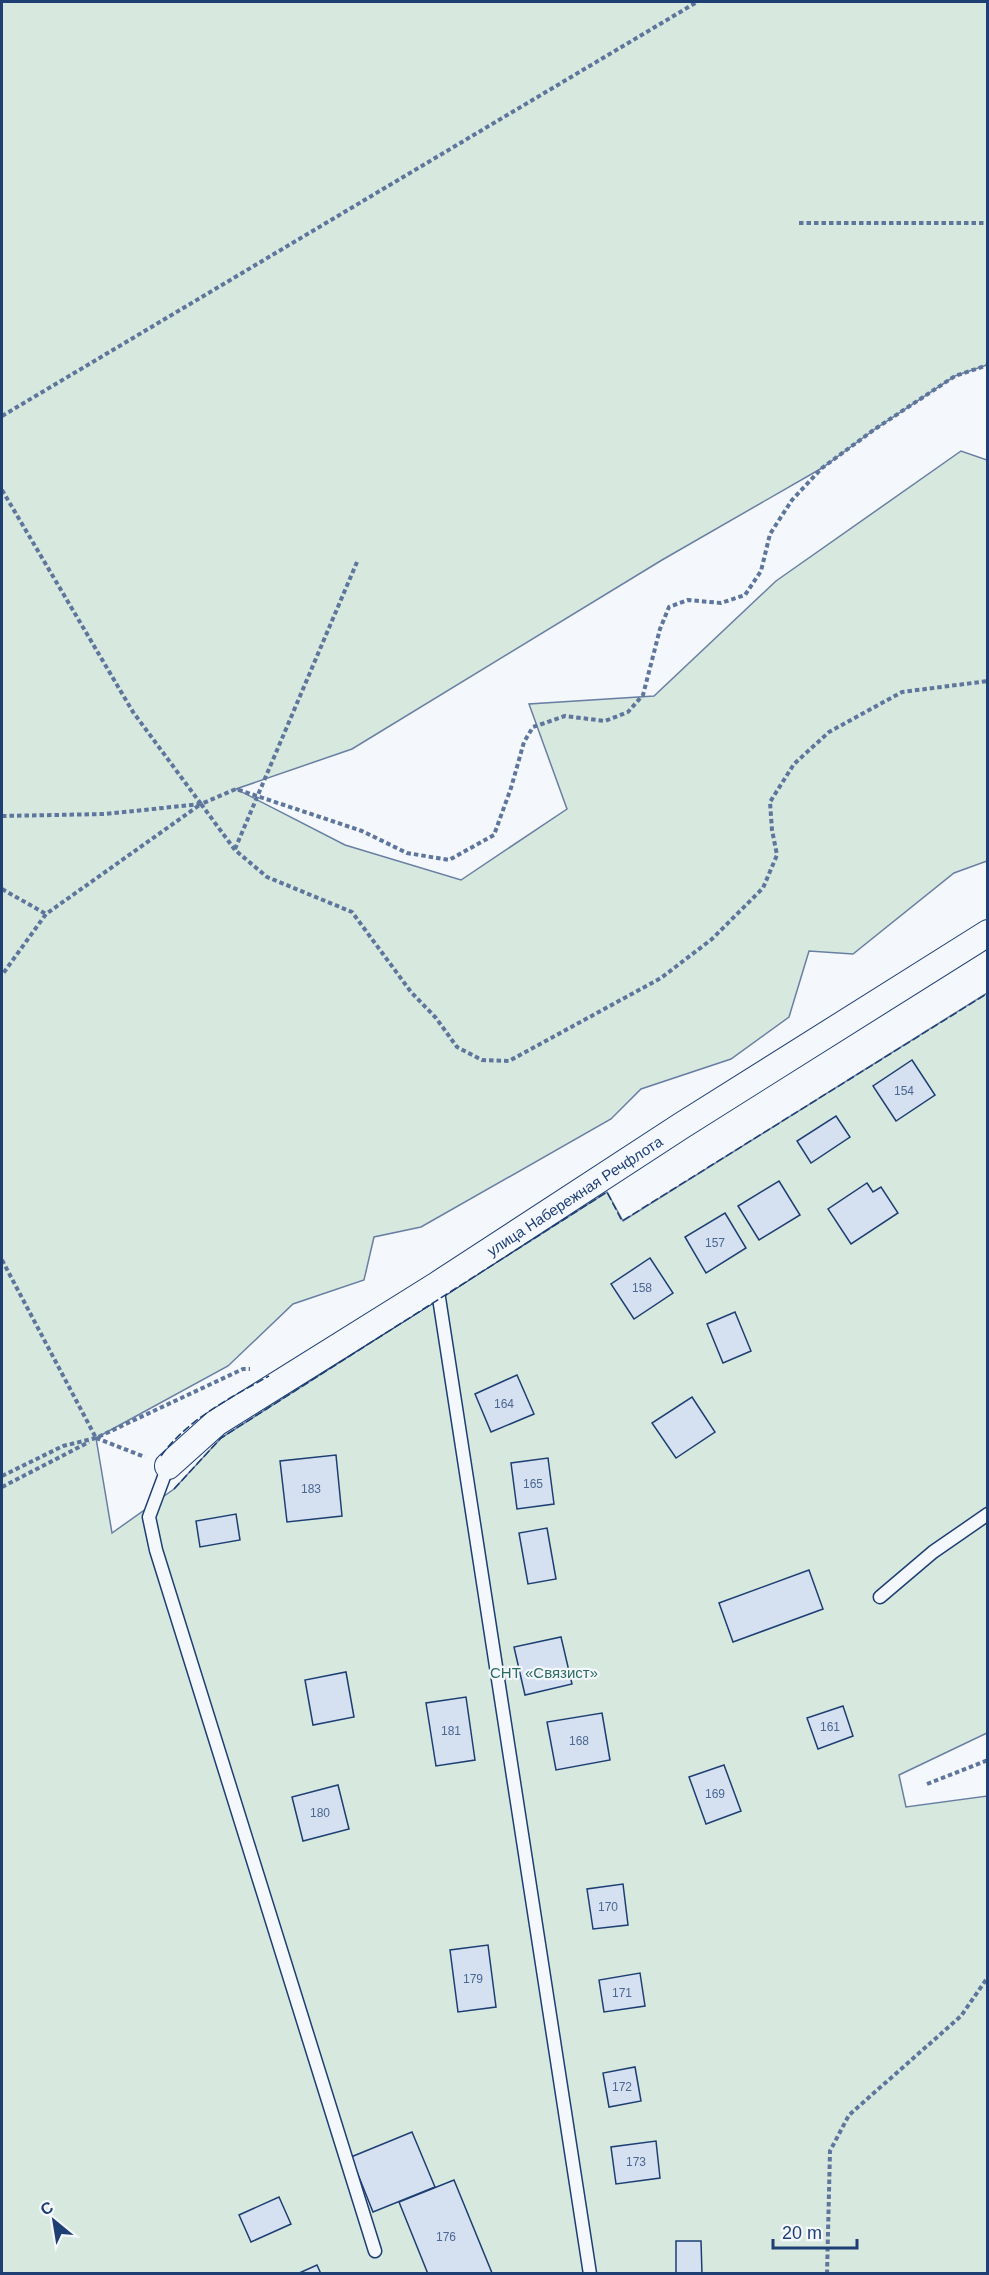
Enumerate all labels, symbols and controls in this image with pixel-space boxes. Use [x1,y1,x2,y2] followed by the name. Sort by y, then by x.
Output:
[894,1084,914,1098] house number: 154
[483,1132,666,1259] street label: улица Набережная Речфлота
[705,1236,725,1250] house number: 157
[632,1281,652,1295] house number: 158
[494,1397,514,1411] house number: 164
[523,1477,543,1491] house number: 165
[301,1482,321,1496] house number: 183
[490,1664,598,1681] park label: СНТ «Связист»
[820,1720,840,1734] house number: 161
[441,1724,461,1738] house number: 181
[569,1734,589,1748] house number: 168
[705,1787,725,1801] house number: 169
[310,1806,330,1820] house number: 180
[598,1900,618,1914] house number: 170
[463,1972,483,1986] house number: 179
[612,1986,632,2000] house number: 171
[612,2080,632,2094] house number: 172
[626,2155,646,2169] house number: 173
[24,2191,84,2251] north arrow
[37,2198,56,2219] text: С
[773,2212,857,2250] scale bar
[782,2223,822,2243] text: 20 m
[436,2230,456,2244] house number: 176

